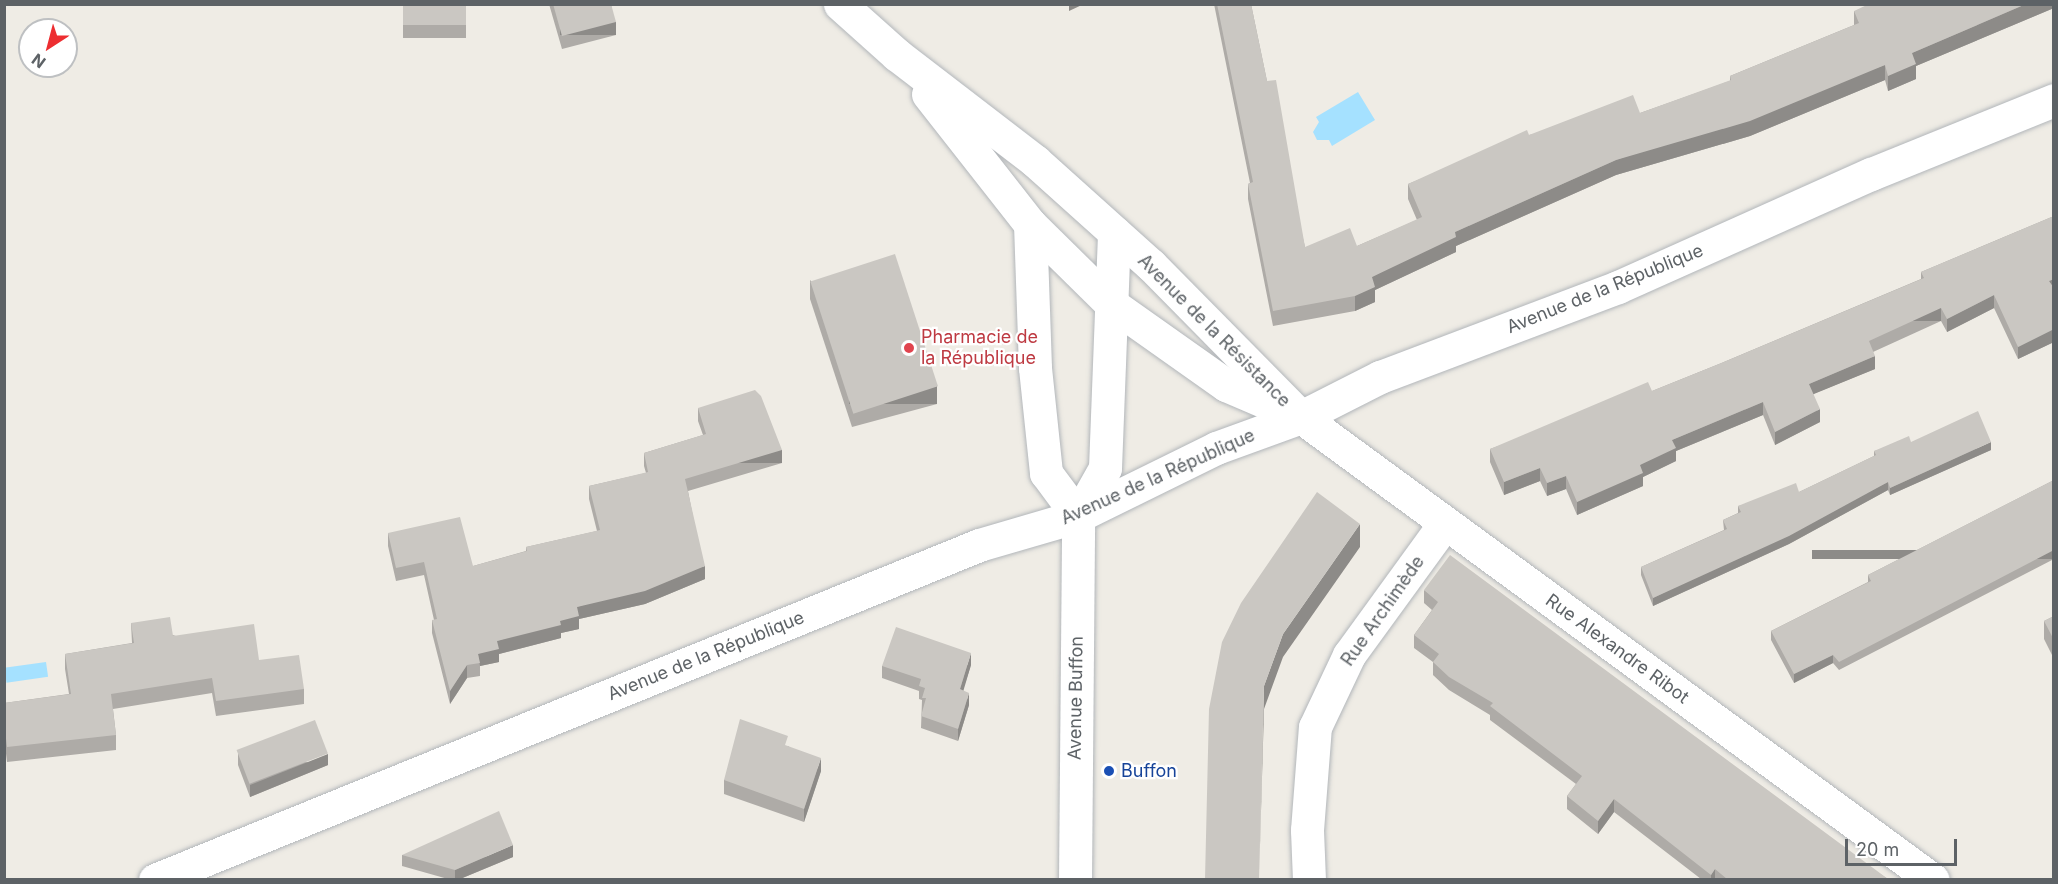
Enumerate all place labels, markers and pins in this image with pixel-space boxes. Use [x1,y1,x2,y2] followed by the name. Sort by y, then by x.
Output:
[921,327,1038,370] place label: Pharmacie de la République
[902,341,916,355] marker: Pharmacie de la République
[1121,760,1177,782] place label: Buffon
[1102,764,1116,778] marker: Buffon

